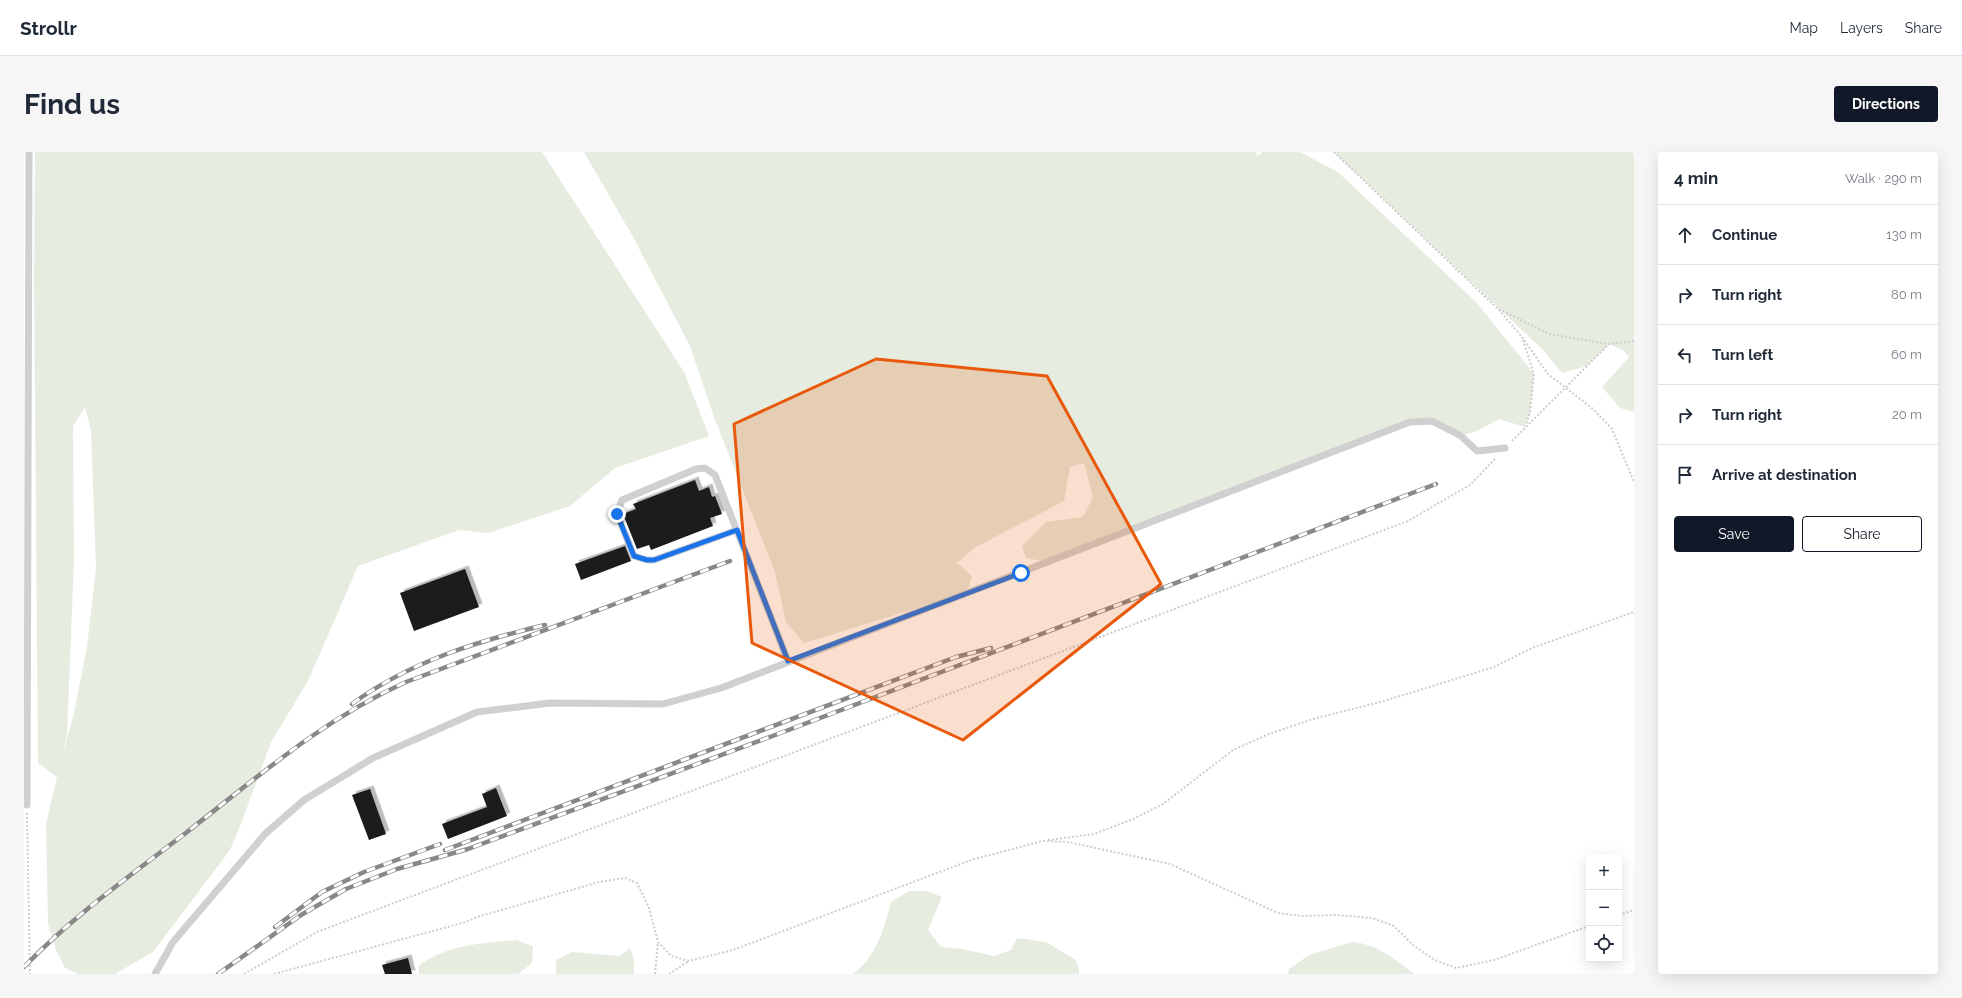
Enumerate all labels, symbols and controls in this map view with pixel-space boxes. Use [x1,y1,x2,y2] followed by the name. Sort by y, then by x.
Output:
[20,17,77,39] text: Strollr
[1790,20,1818,36] text: Map
[1840,20,1883,36] text: Layers
[1905,20,1942,36] text: Share
[1834,86,1938,122] button: Directions
[24,88,120,121] text: Find us
[1674,168,1718,188] text: 4 min
[1845,171,1922,186] text: Walk · 290 m
[1674,224,1696,246] icon: ahead
[1712,226,1777,244] text: Continue
[1886,227,1922,242] text: 130 m
[1674,284,1696,306] icon: right
[1712,286,1782,304] text: Turn right
[1891,287,1922,302] text: 80 m
[1674,344,1696,366] icon: left
[1712,346,1773,364] text: Turn left
[1891,347,1922,362] text: 60 m
[1674,404,1696,426] icon: right
[1712,406,1782,424] text: Turn right
[1892,407,1922,422] text: 20 m
[1674,464,1696,486] icon: arrive
[1712,466,1857,484] text: Arrive at destination
[608,505,626,523] route end
[1674,516,1794,552] button: Save
[1802,516,1922,552] button: Share
[1012,564,1030,582] route start
[1586,854,1622,962] map controls
[1586,854,1622,890] button: +
[1586,890,1622,926] button: −
[1586,926,1622,962] button: locate

